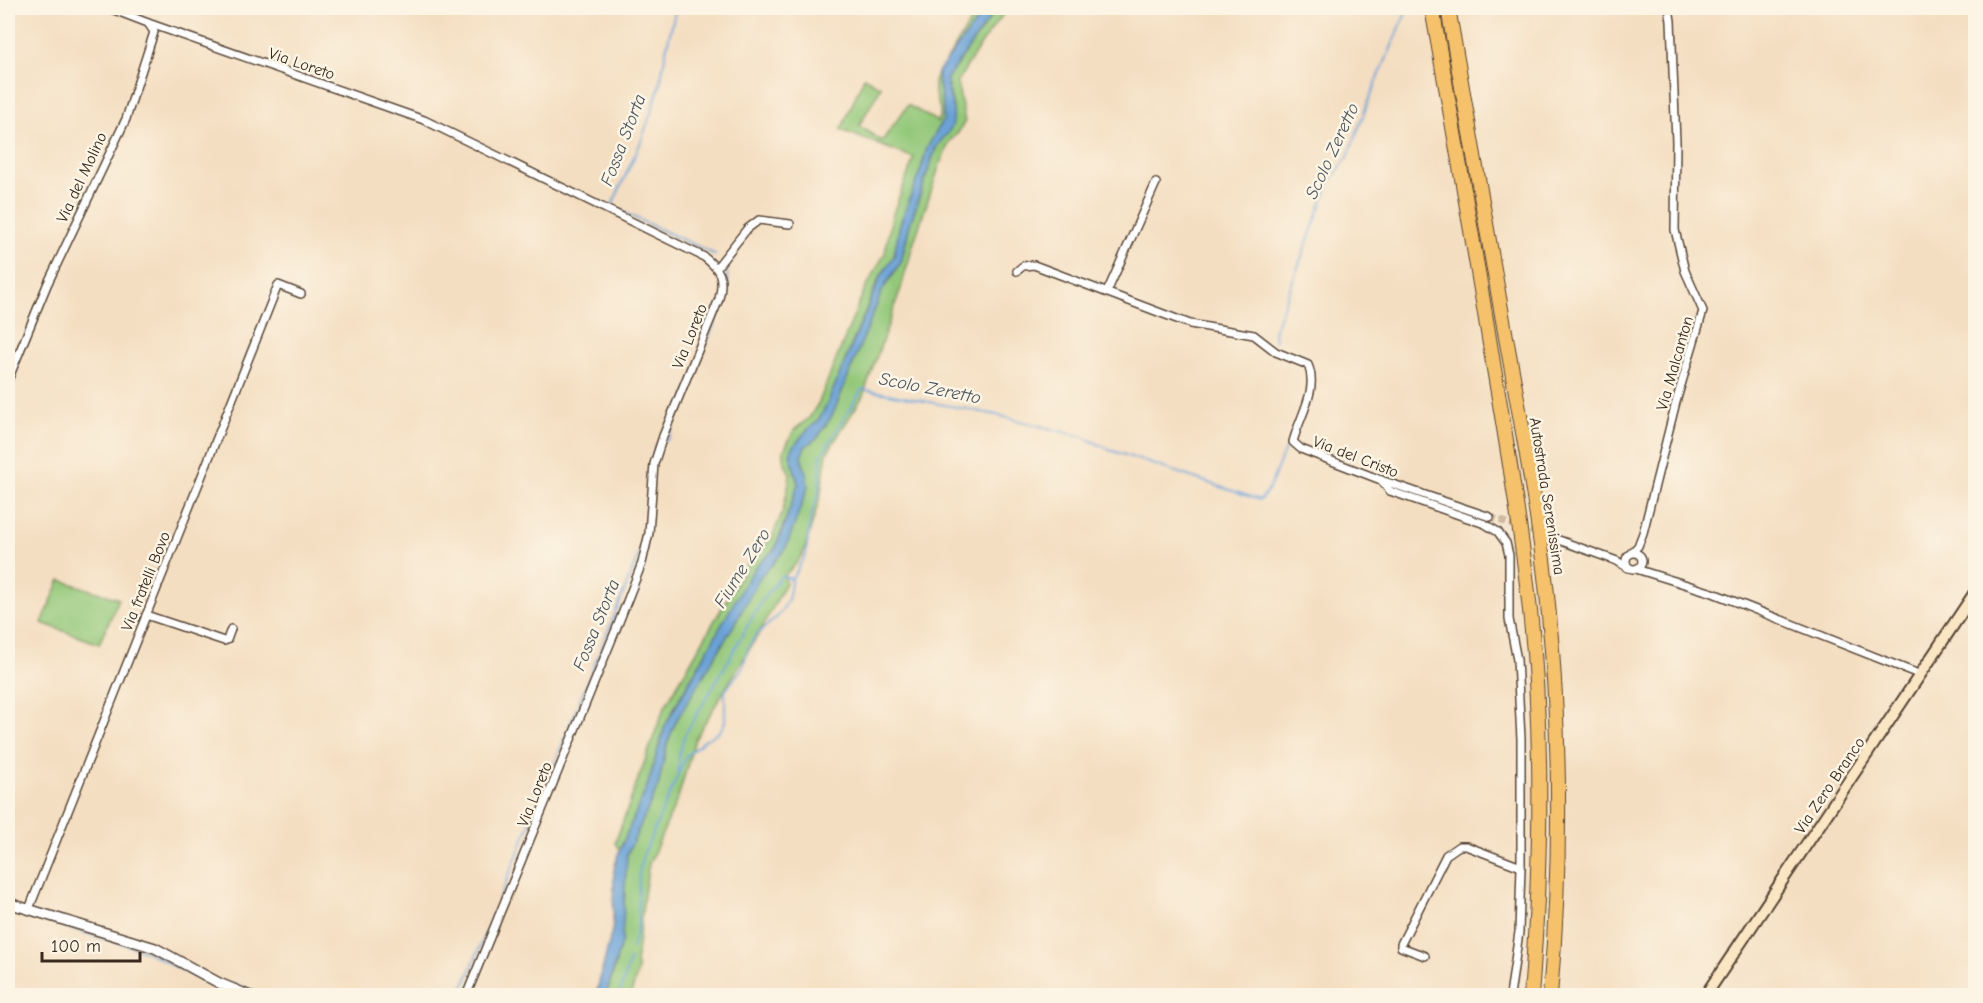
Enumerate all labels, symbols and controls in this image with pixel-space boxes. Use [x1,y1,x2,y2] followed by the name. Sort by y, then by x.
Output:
[266,44,337,84] street label: Via Loreto
[596,91,651,189] water label: Fossa Storta
[1301,100,1364,202] water label: Scolo Zeretto
[53,129,111,225] street label: Via del Molino
[669,301,711,372] street label: Via Loreto
[1653,314,1697,412] street label: Via Malcanton
[877,368,983,409] water label: Scolo Zeretto
[1526,416,1568,576] street label: Autostrada Serenissima
[1310,432,1401,481] street label: Via del Cristo
[710,525,775,612] water label: Fiume Zero
[118,529,174,634] street label: Via fratelli Bovo
[569,576,624,674] water label: Fossa Storta
[1791,734,1869,837] street label: Via Zero Branco
[514,759,556,830] street label: Via Loreto
[42,925,140,963] scale bar
[51,936,101,957] text: 100 m

